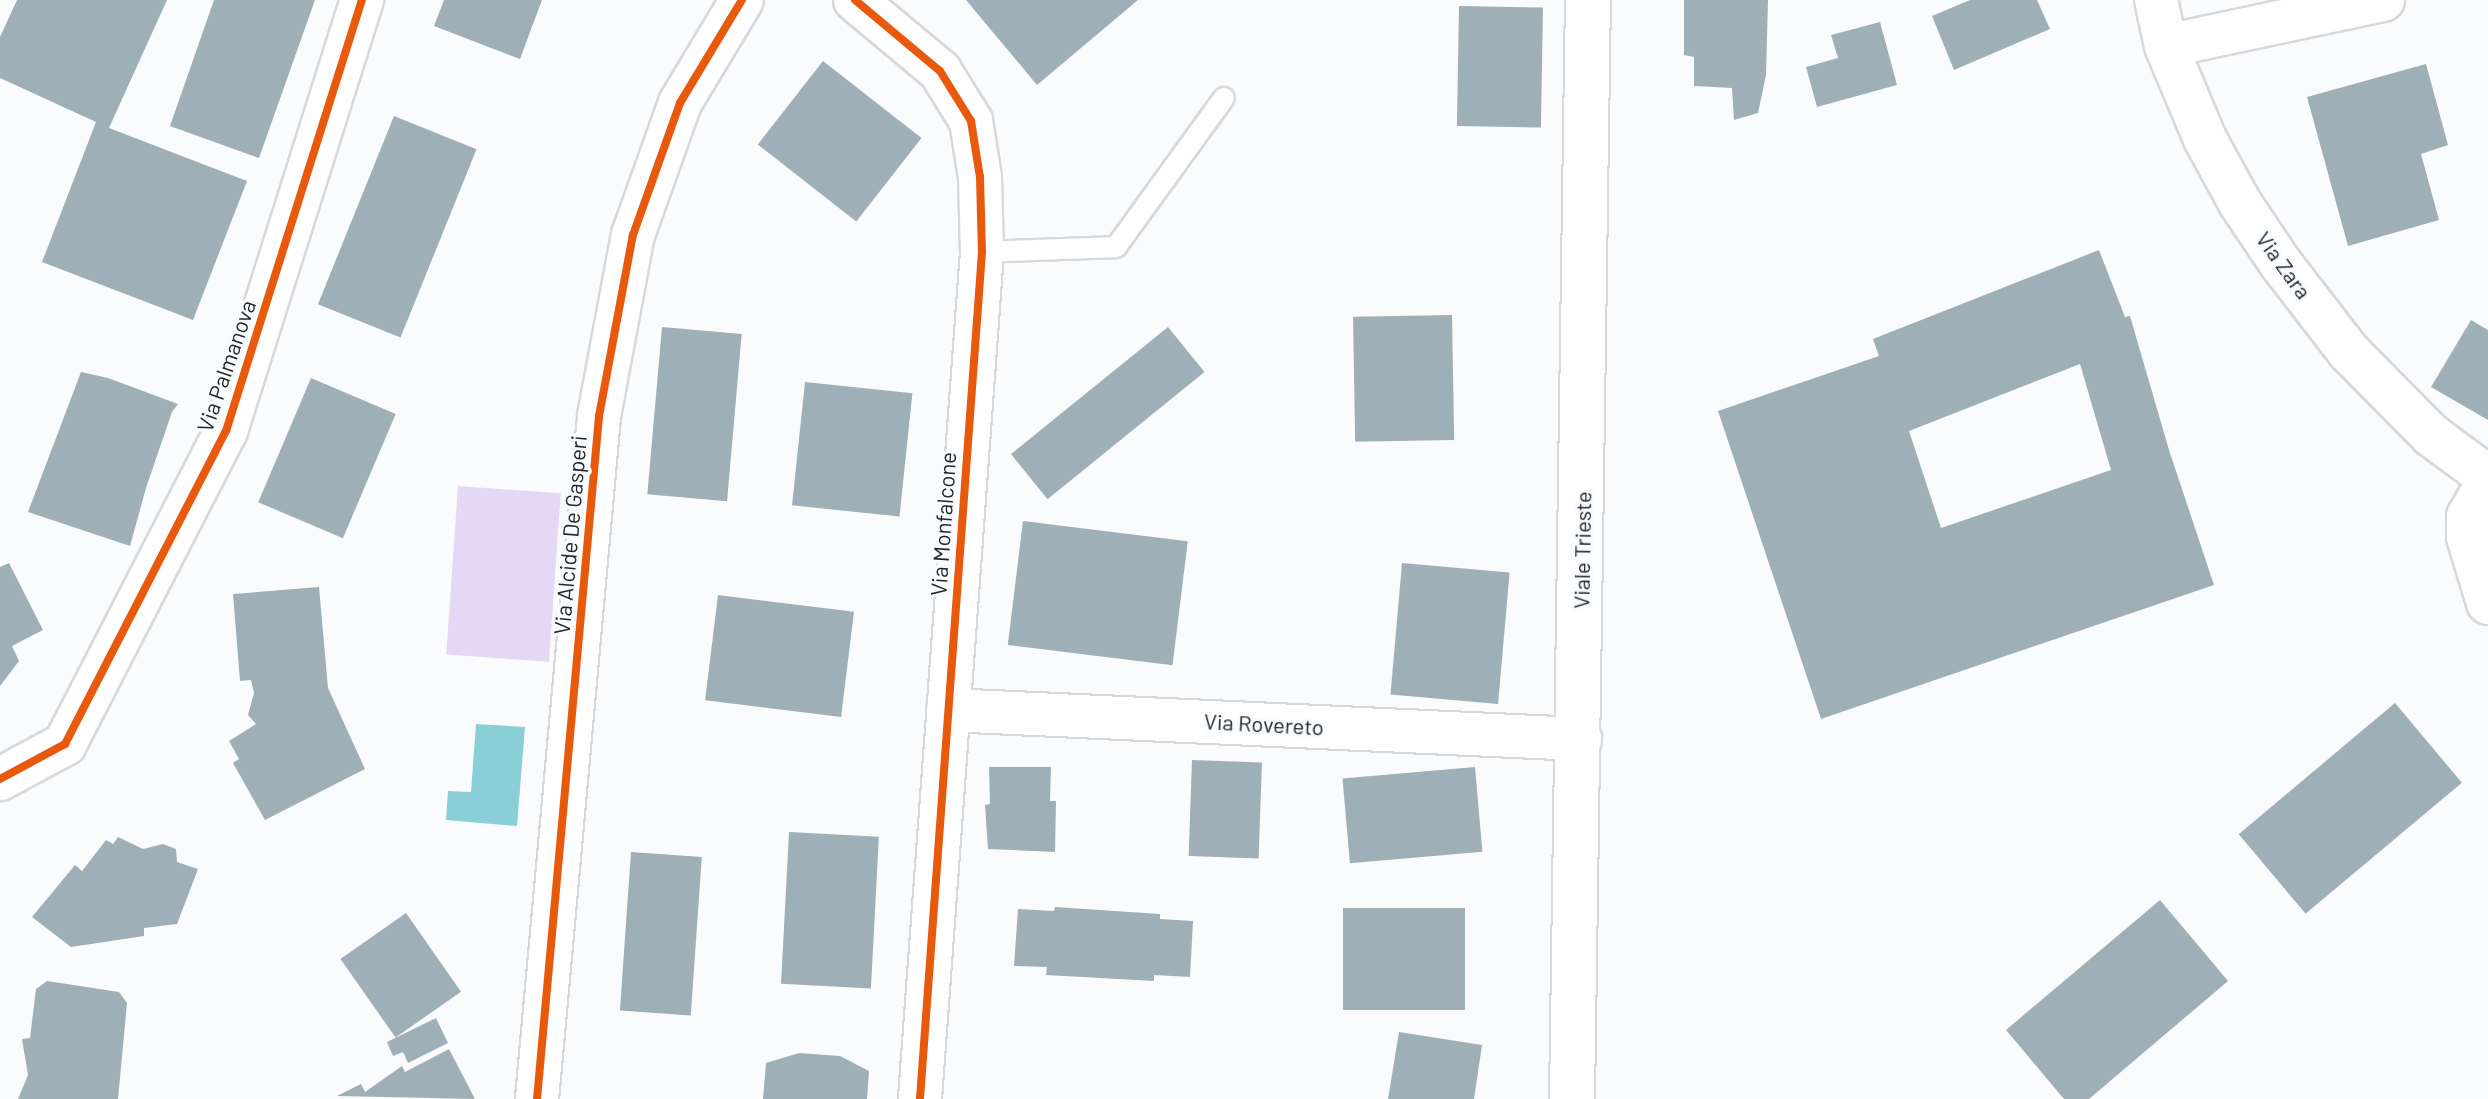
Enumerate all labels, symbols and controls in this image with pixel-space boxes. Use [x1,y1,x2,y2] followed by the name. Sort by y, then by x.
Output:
[2251,226,2317,304] street label: Via Zara
[191,297,261,435] street label: Via Palmanova
[548,434,592,636] street label: Via Alcide De Gasperi
[925,451,961,597] street label: Via Monfalcone
[1568,491,1596,609] street label: Viale Trieste
[1203,708,1325,740] street label: Via Rovereto

